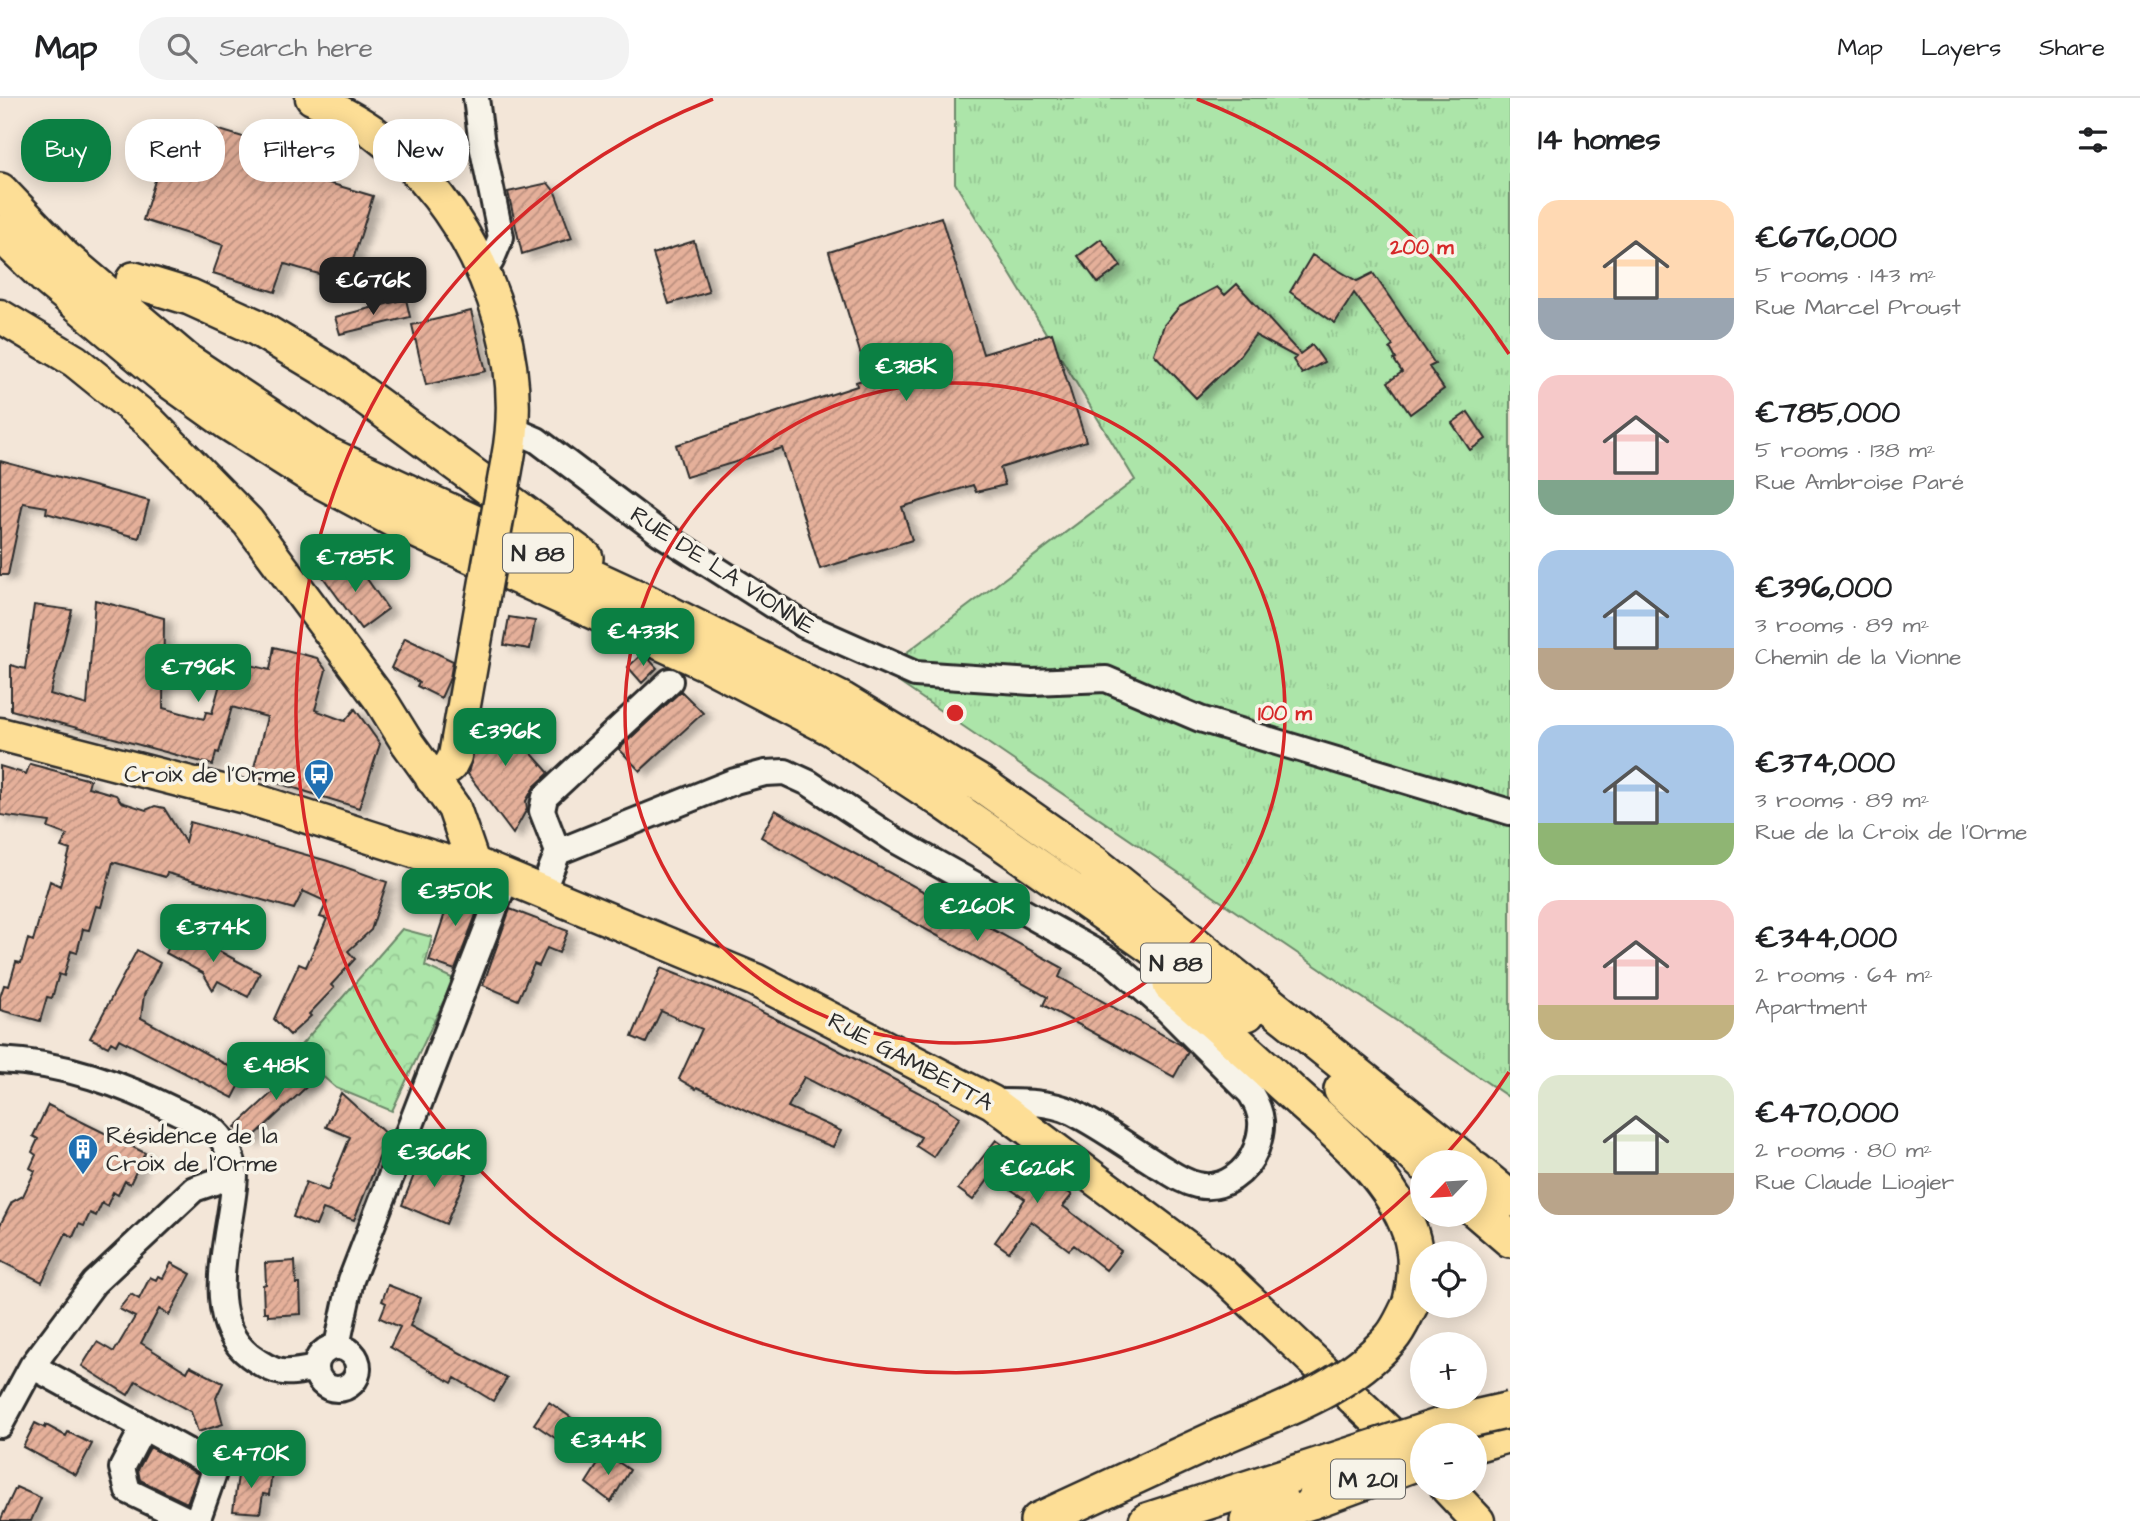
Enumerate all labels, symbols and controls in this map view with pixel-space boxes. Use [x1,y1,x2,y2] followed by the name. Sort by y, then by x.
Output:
[139,17,629,80] search box
[35,25,97,71] text: Map
[163,29,201,67] icon: search
[219,30,373,66] text: Search here
[1838,31,1883,65] text: Map
[1921,31,2001,65] text: Layers
[2039,31,2105,65] text: Share
[21,119,111,182] chip: Buy
[125,119,225,182] chip: Rent
[239,119,359,182] chip: Filters
[373,119,469,182] chip: New
[1538,119,1661,161] text: 14 homes
[2074,121,2112,159] icon: filters
[1755,217,1897,259] text: €676,000
[1594,228,1678,312] icon: home
[1389,233,1454,262] text: 200 m
[324,258,422,317] pin: €676K
[1755,259,1936,291] text: 5 rooms · 143 m²
[335,264,411,296] text: €676K
[1755,291,1961,323] text: Rue Marcel Proust
[857,344,955,403] pin: €318K
[875,350,937,382] text: €318K
[1755,392,1900,434] text: €785,000
[1594,403,1678,487] icon: home
[1755,434,1935,466] text: 5 rooms · 138 m²
[1755,466,1964,498] text: Rue Ambroise Paré
[623,498,822,643] street label: RUE DE LA VIONNE
[306,534,404,594] pin: €785K
[503,534,573,573] road number: N 88
[316,541,394,573] text: €785K
[1755,567,1892,609] text: €396,000
[1594,578,1678,662] icon: home
[594,608,692,668] pin: €433K
[1755,609,1929,641] text: 3 rooms · 89 m²
[607,615,679,647] text: €433K
[1755,641,1961,673] text: Chemin de la Vionne
[149,644,247,704] pin: €796K
[161,651,235,683] text: €796K
[1258,699,1313,728] text: 100 m
[943,701,967,725] centre of rings
[456,708,554,768] pin: €396K
[469,715,541,747] text: €396K
[1755,742,1895,784] text: €374,000
[1594,753,1678,837] icon: home
[302,757,336,801] bus stop icon: Croix de l'Orme
[124,758,296,792] place label: Croix de l'Orme
[1755,784,1929,816] text: 3 rooms · 89 m²
[1755,816,2027,848] text: Rue de la Croix de l'Orme
[406,868,504,928] pin: €350K
[418,875,492,907] text: €350K
[928,884,1026,943] pin: €260K
[940,890,1014,922] text: €260K
[164,904,262,964] pin: €374K
[176,911,250,943] text: €374K
[1755,917,1897,959] text: €344,000
[1594,928,1678,1012] icon: home
[1141,944,1211,982] road number: N 88
[1755,959,1933,991] text: 2 rooms · 64 m²
[1755,991,1867,1023] text: Apartment
[822,1004,999,1120] street label: RUE GAMBETTA
[227,1042,325,1102] pin: €418K
[243,1049,309,1081] text: €418K
[1755,1092,1899,1134] text: €470,000
[1594,1103,1678,1187] icon: home
[106,1119,278,1181] place label: Résidence de la Croix de l'Orme
[385,1130,483,1189] pin: €366K
[66,1132,100,1176] building icon: Résidence de la Croix de l'Orme
[1755,1134,1932,1166] text: 2 rooms · 80 m²
[398,1136,470,1168] text: €366K
[988,1146,1086,1205] pin: €626K
[1410,1150,1488,1227] north arrow
[1410,1150,1487,1500] map controls
[1000,1152,1074,1184] text: €626K
[1755,1166,1954,1198] text: Rue Claude Liogier
[1410,1241,1487,1318] button: locate
[1410,1332,1487,1409] button: +
[559,1418,657,1477] pin: €344K
[1410,1423,1487,1500] button: −
[570,1424,646,1456] text: €344K
[202,1430,300,1490] pin: €470K
[213,1437,289,1469] text: €470K
[1331,1460,1405,1498] road number: M 201

